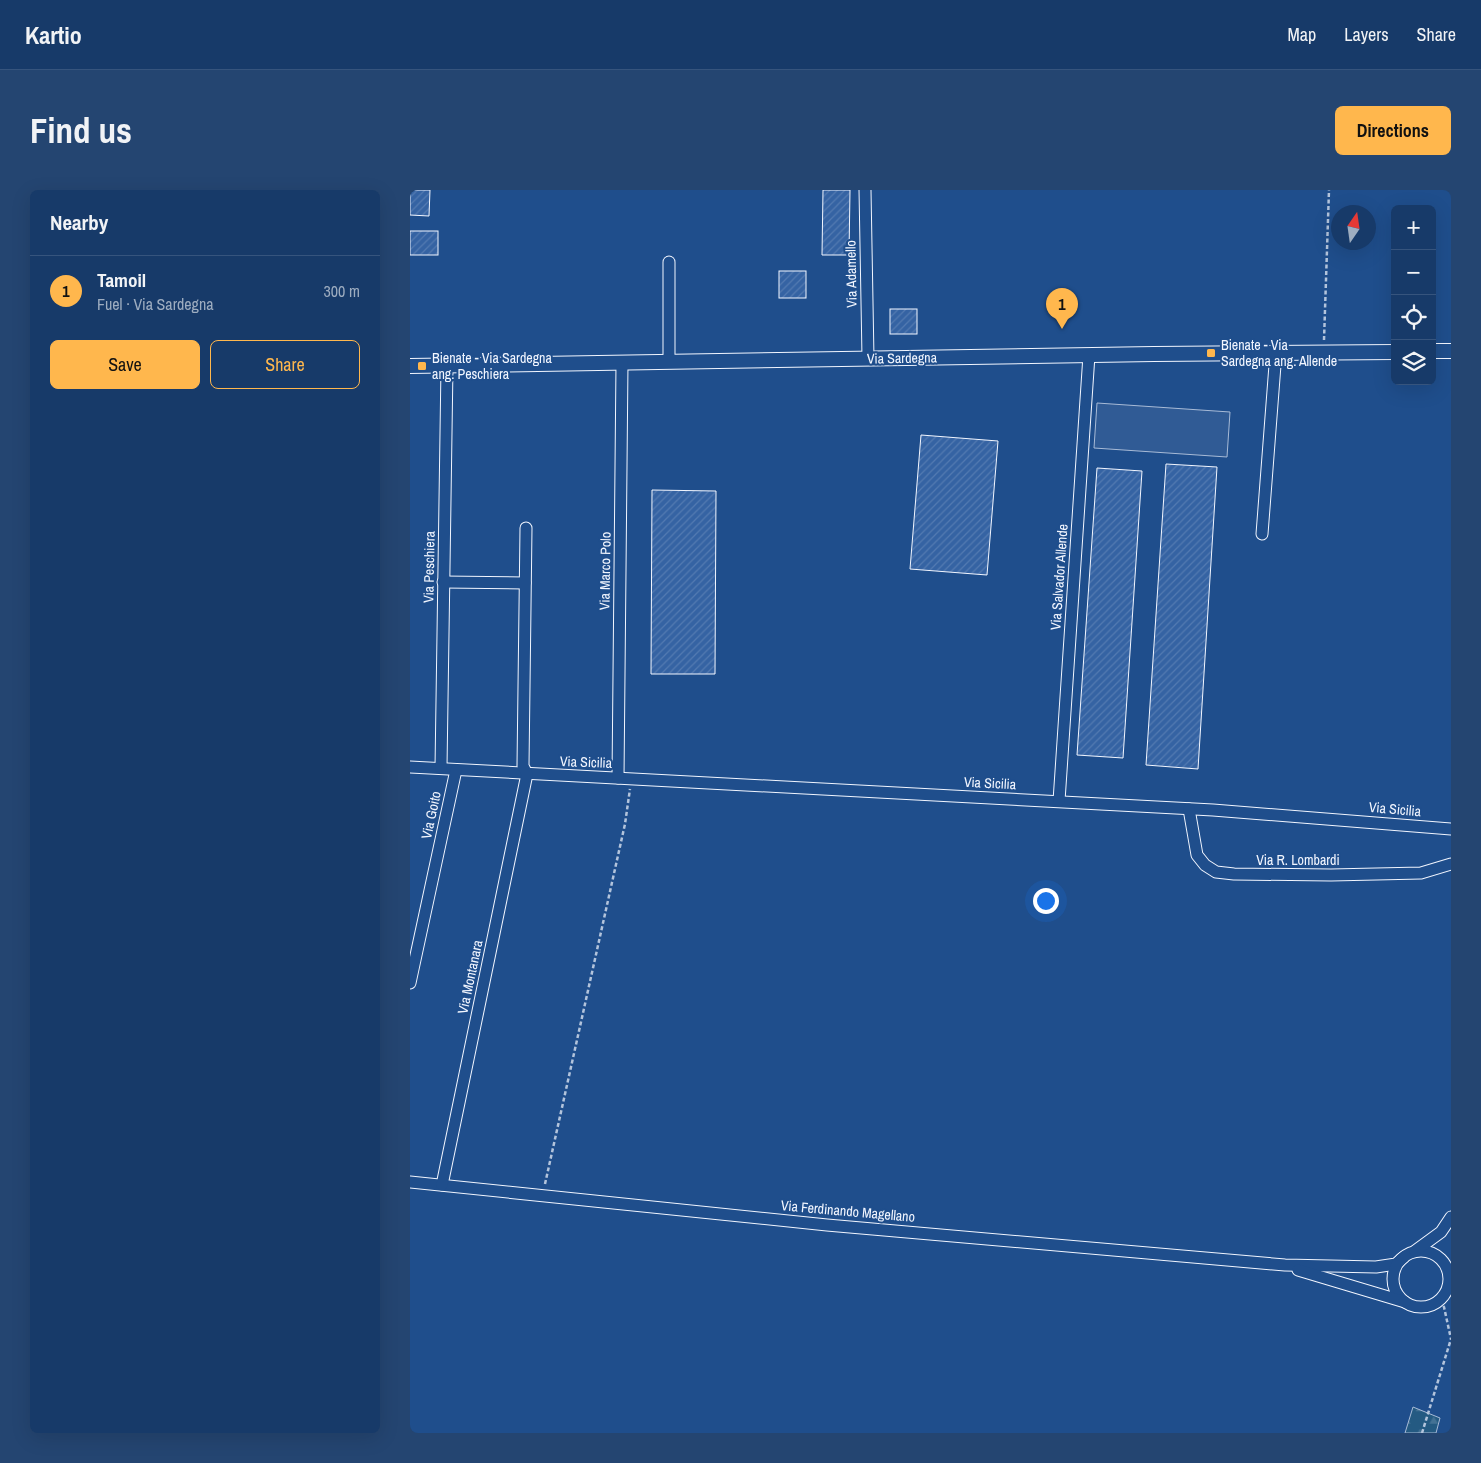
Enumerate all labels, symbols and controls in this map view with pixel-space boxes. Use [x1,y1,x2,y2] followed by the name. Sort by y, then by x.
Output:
[25,19,82,51] text: Kartio
[1288,22,1316,47] text: Map
[1344,22,1389,47] text: Layers
[1417,22,1456,47] text: Share
[1335,106,1451,155] button: Directions
[30,107,132,154] text: Find us
[1331,205,1376,250] north arrow
[1391,205,1436,385] map controls
[1391,205,1436,250] button: +
[50,208,108,237] text: Nearby
[841,240,861,308] street label: Via Adamello
[1391,250,1436,295] button: −
[97,267,146,293] text: Tamoil
[62,280,70,302] text: 1
[324,280,360,302] text: 300 m
[1046,288,1078,329] pin: 1
[97,293,213,315] text: Fuel · Via Sardegna
[1391,295,1436,340] button: locate
[1221,336,1337,370] place label: Bienate - Via Sardegna ang. Allende
[50,340,200,389] button: Save
[210,340,360,389] button: Share
[1391,340,1436,385] button: layers
[1205,347,1217,359] marker: Bienate - Via Sardegna ang. Allende
[867,348,938,368] street label: Via Sardegna
[432,349,552,383] place label: Bienate - Via Sardegna ang. Peschiera
[416,360,428,372] marker: Bienate - Via Sardegna ang. Peschiera
[1046,523,1072,631] street label: Via Salvador Allende
[419,530,439,603] street label: Via Peschiera
[595,532,615,610] street label: Via Marco Polo
[560,752,613,772] street label: Via Sicilia
[963,773,1017,793] street label: Via Sicilia
[417,789,445,841] street label: Via Goito
[1368,798,1422,820] street label: Via Sicilia
[1256,851,1340,869] street label: Via R. Lombardi
[1033,888,1059,914] your location
[453,938,487,1016] street label: Via Montanara
[780,1196,916,1226] street label: Via Ferdinando Magellano

